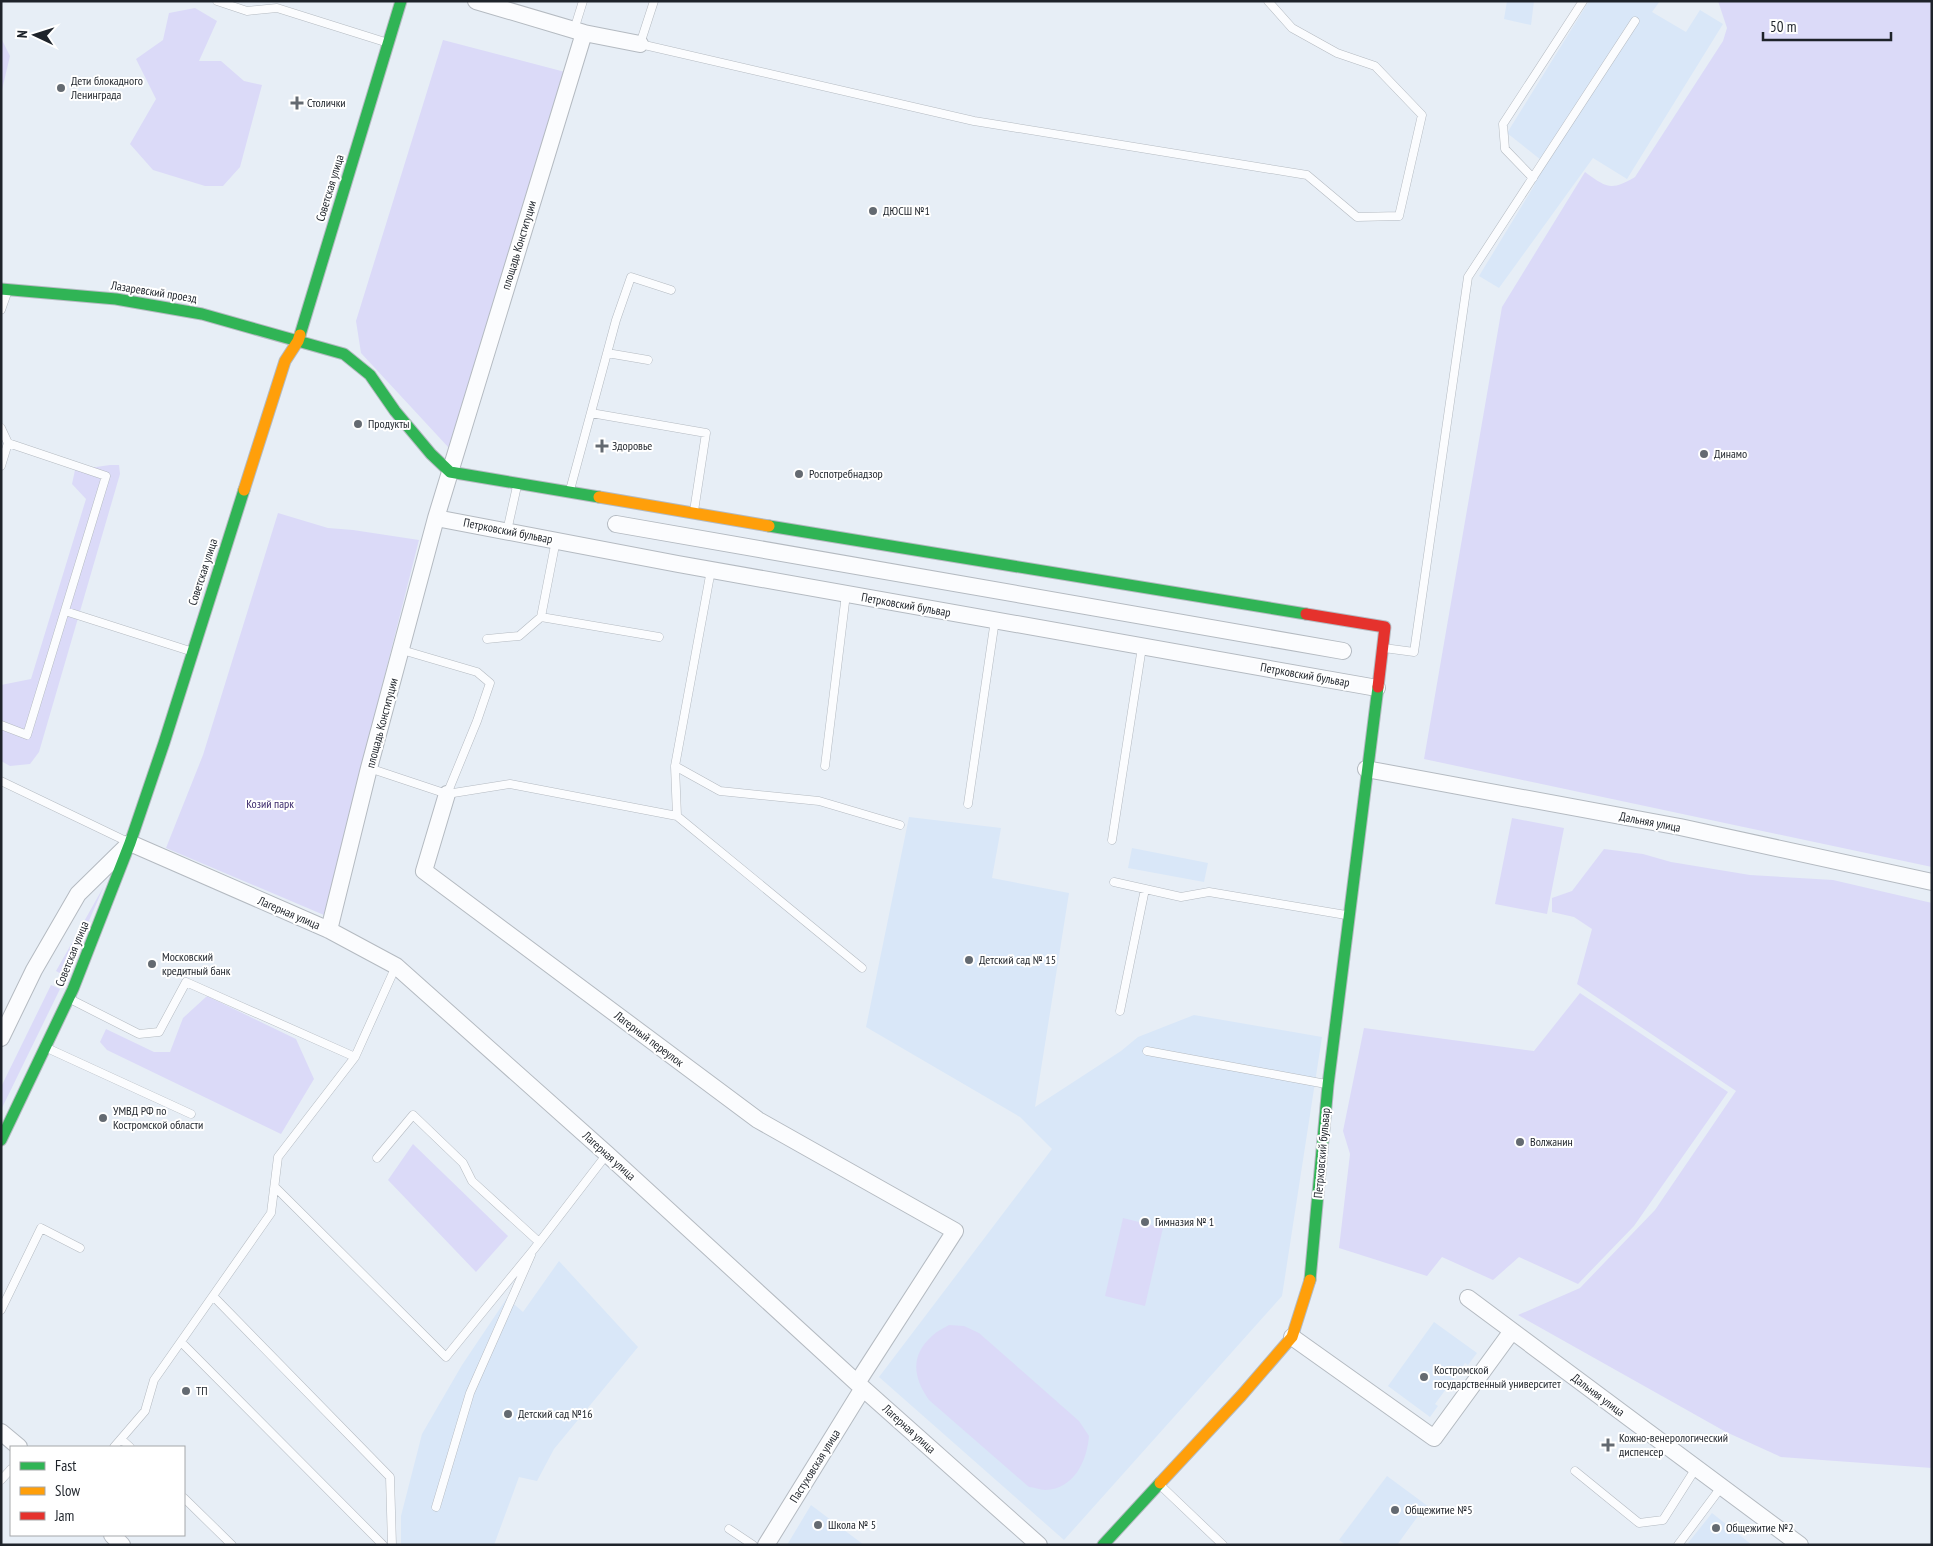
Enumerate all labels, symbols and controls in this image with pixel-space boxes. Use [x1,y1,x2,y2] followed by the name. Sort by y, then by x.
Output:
[10,10,60,60] north arrow
[1763,10,1890,42] scale bar
[1770,17,1796,36] text: 50 m
[13,30,31,38] text: N
[70,73,143,102] place label: Дети блокадного Ленинграда
[55,82,67,94] marker: Дети блокадного Ленинграда
[307,95,346,110] place label: Столички
[291,97,303,109] marker: Столички
[312,152,347,223] street label: Советская улица
[498,198,539,291] street label: площадь Конституции
[883,203,930,218] place label: ДЮСШ №1
[867,205,879,217] marker: ДЮСШ №1
[109,277,199,306] street label: Лазаревский проезд
[368,416,409,431] place label: Продукты
[352,418,364,430] marker: Продукты
[612,438,652,453] place label: Здоровье
[596,440,608,452] marker: Здоровье
[1714,446,1747,461] place label: Динамо
[1698,448,1710,460] marker: Динамо
[809,466,883,481] place label: Роспотребнадзор
[793,468,805,480] marker: Роспотребнадзор
[462,515,554,547] street label: Петрковский бульвар
[185,536,220,607] street label: Советская улица
[860,589,952,620] street label: Петрковский бульвар
[1259,659,1351,690] street label: Петрковский бульвар
[362,676,401,770] street label: площадь Конституции
[246,796,294,811] park label: Козий парк
[1618,808,1682,835] street label: Дальняя улица
[255,892,323,932] street label: Лагерная улица
[52,919,92,989] street label: Советская улица
[162,949,231,978] place label: Московский кредитный банк
[979,952,1056,967] place label: Детский сад № 15
[963,954,975,966] marker: Детский сад № 15
[146,958,158,970] marker: Московский кредитный банк
[611,1007,687,1070] street label: Лагерный переулок
[113,1103,203,1132] place label: УМВД РФ по Костромской области
[1310,1107,1333,1199] street label: Петрковский бульвар
[97,1112,109,1124] marker: УМВД РФ по Костромской области
[579,1127,639,1183] street label: Лагерная улица
[1530,1134,1573,1149] place label: Волжанин
[1514,1136,1526,1148] marker: Волжанин
[1155,1214,1214,1229] place label: Гимназия № 1
[1139,1216,1151,1228] marker: Гимназия № 1
[1434,1362,1561,1391] place label: Костромской государственный университет
[1569,1370,1628,1419] street label: Дальняя улица
[1418,1371,1430,1383] marker: Костромской государственный университет
[196,1383,208,1398] place label: ТП
[180,1385,192,1397] marker: ТП
[879,1400,939,1456] street label: Лагерная улица
[518,1406,593,1421] place label: Детский сад №16
[502,1408,514,1420] marker: Детский сад №16
[786,1426,843,1505] street label: Пастуховская улица
[1619,1430,1728,1459] place label: Кожно-венерологический диспенсер
[1601,1438,1615,1452] marker: Кожно-венерологический диспенсер
[10,1446,185,1536] legend
[55,1456,76,1475] text: Fast
[55,1481,80,1500] text: Slow
[1405,1502,1473,1517] place label: Общежитие №5
[1389,1504,1401,1516] marker: Общежитие №5
[54,1506,74,1525] text: Jam
[828,1517,876,1532] place label: Школа № 5
[812,1519,824,1531] marker: Школа № 5
[1726,1520,1794,1535] place label: Общежитие №2
[1710,1522,1722,1534] marker: Общежитие №2

